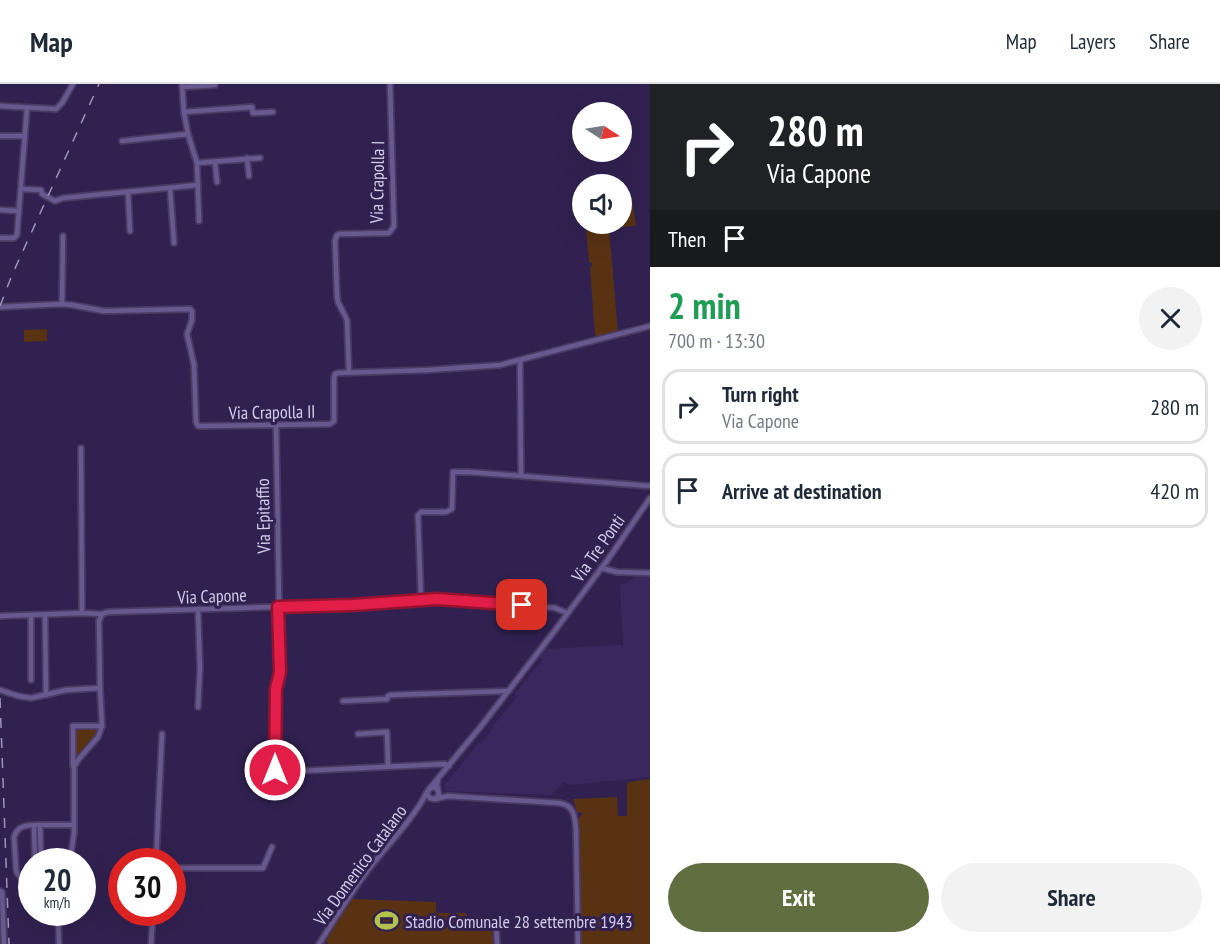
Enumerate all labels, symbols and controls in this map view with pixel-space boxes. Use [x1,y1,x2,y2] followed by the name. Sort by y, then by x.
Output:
[30,23,73,60] text: Map
[1006,28,1037,55] text: Map
[1070,28,1116,55] text: Layers
[1149,28,1190,55] text: Share
[572,102,632,162] north arrow
[572,102,632,234] map controls
[767,103,864,158] text: 280 m
[668,108,746,186] icon: right
[365,141,389,224] street label: Via Crapolla I
[767,156,871,190] text: Via Capone
[572,174,632,234] button: sound
[718,222,751,255] icon: arrive
[668,225,706,253] text: Then
[668,282,741,329] text: 2 min
[1139,287,1202,350] button: close
[668,328,765,354] text: 700 m · 13:30
[722,380,799,408] text: Turn right
[671,390,704,423] icon: right
[1150,393,1199,421] text: 280 m
[227,400,316,424] street label: Via Crapolla II
[722,408,799,434] text: Via Capone
[671,474,704,507] icon: arrive
[722,477,882,505] text: Arrive at destination
[1150,477,1199,505] text: 420 m
[251,478,275,555] street label: Via Epitaffio
[566,510,630,587] street label: Via Tre Ponti
[496,579,547,630] pin
[176,583,247,609] street label: Via Capone
[505,588,538,621] icon: arrive
[243,738,307,802] position arrow
[308,800,412,931] street label: Via Domenico Catalano
[108,848,186,926] speed limit sign: 30
[43,860,71,899] text: 20
[668,863,929,932] button: Exit
[941,863,1202,932] button: Share
[44,893,70,912] text: km/h
[374,908,400,934] sports icon: Stadio Comunale 28 settembre 1943
[405,910,633,933] place label: Stadio Comunale 28 settembre 1943

